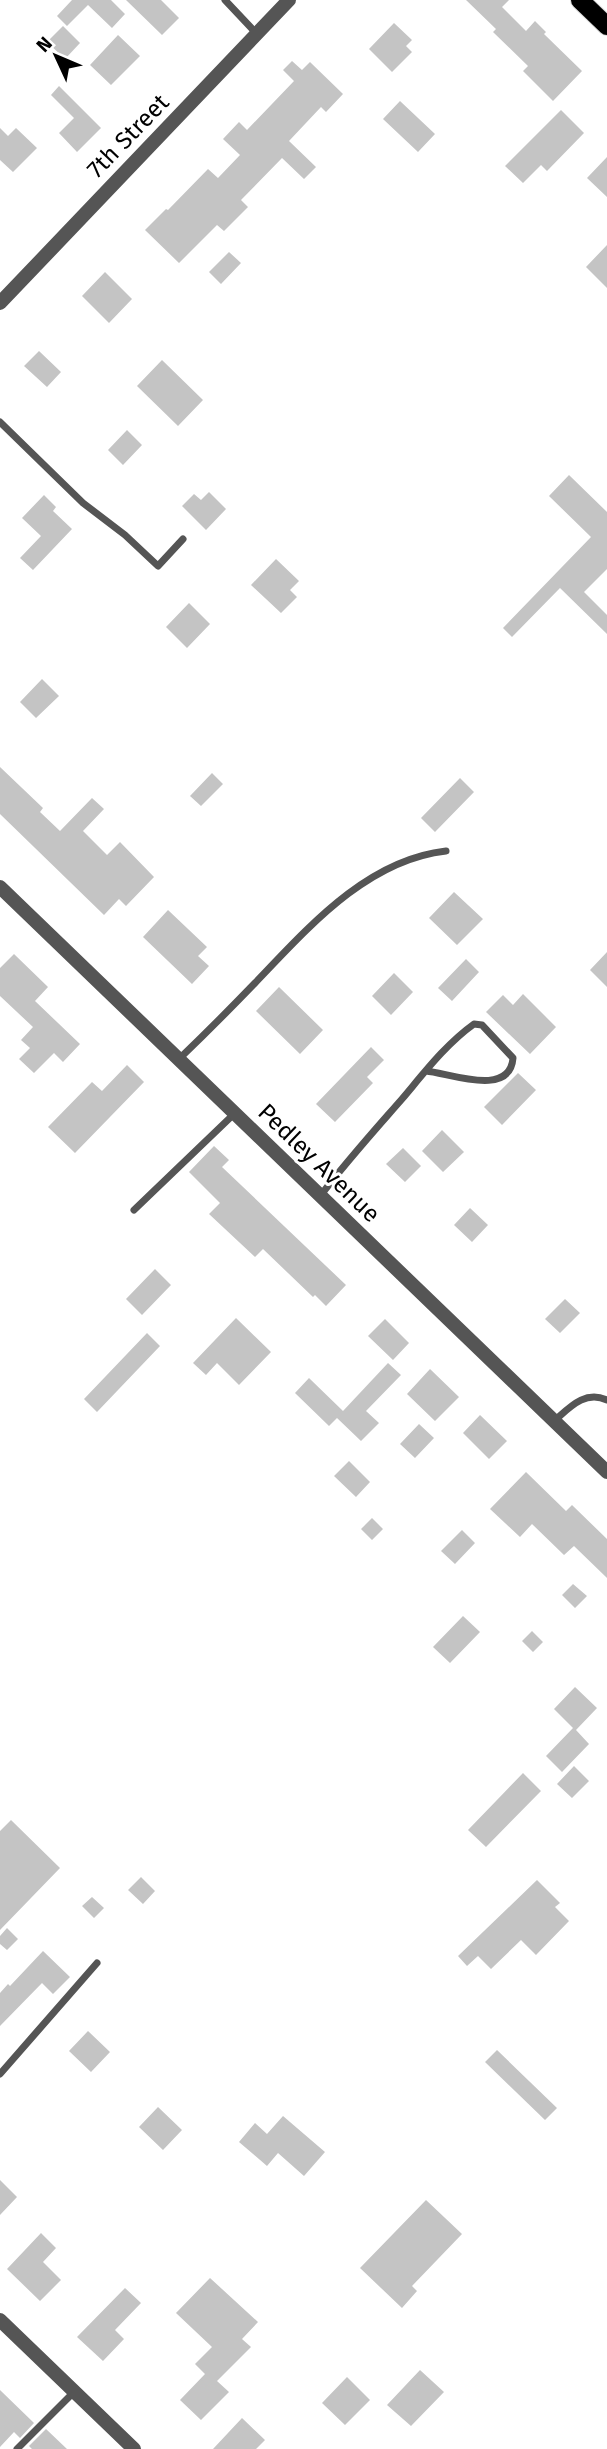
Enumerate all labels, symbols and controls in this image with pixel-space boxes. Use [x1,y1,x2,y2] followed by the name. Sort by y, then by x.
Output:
[21,21,91,91] north arrow
[31,32,57,57] text: N
[82,88,175,183] street label: 7th Street
[252,1098,386,1228] street label: Pedley Avenue

